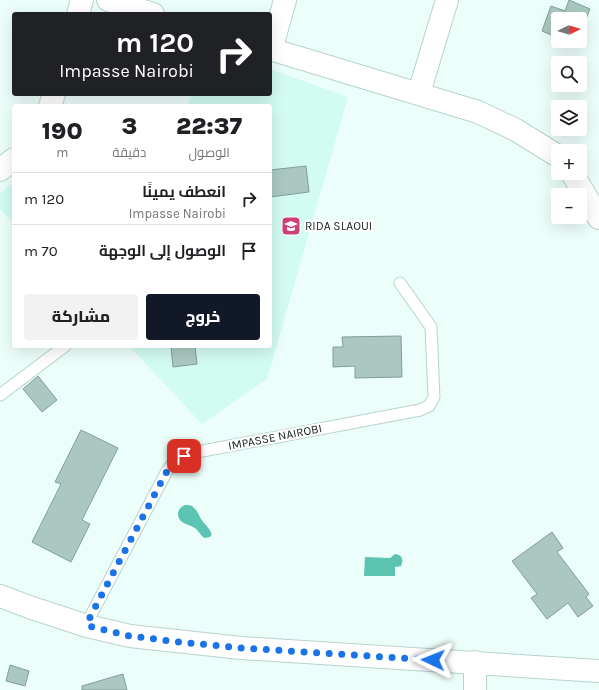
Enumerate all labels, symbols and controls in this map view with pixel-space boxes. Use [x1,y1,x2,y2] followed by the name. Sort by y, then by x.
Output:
[551,12,587,48] north arrow
[551,12,587,224] map controls
[116,26,194,59] text: 120 m
[208,28,260,80] icon: right
[551,56,587,92] button: search
[59,60,194,82] text: Impasse Nairobi
[551,100,587,136] button: layers
[121,112,137,140] text: 3
[176,112,242,140] text: 22:37
[42,117,83,145] text: 190
[551,144,587,180] button: +
[56,145,68,160] text: m
[112,145,146,160] text: دقيقة
[188,145,230,160] text: الوصول
[142,183,226,201] text: انعطف يمينًا
[238,188,260,210] icon: right
[551,188,587,224] button: −
[24,190,64,208] text: 120 m
[129,206,226,221] text: Impasse Nairobi
[280,215,302,237] school or university icon: RIDA SLAOUI
[305,219,372,233] place label: RIDA SLAOUI
[238,240,260,262] icon: arrive
[24,242,58,260] text: 70 m
[99,242,226,260] text: الوصول إلى الوجهة
[24,294,138,340] button: مشاركة
[146,294,260,340] button: خروج
[227,421,323,453] street label: IMPASSE NAIROBI
[167,439,201,473] pin
[173,445,195,467] icon: arrive
[412,639,454,681] position arrow

